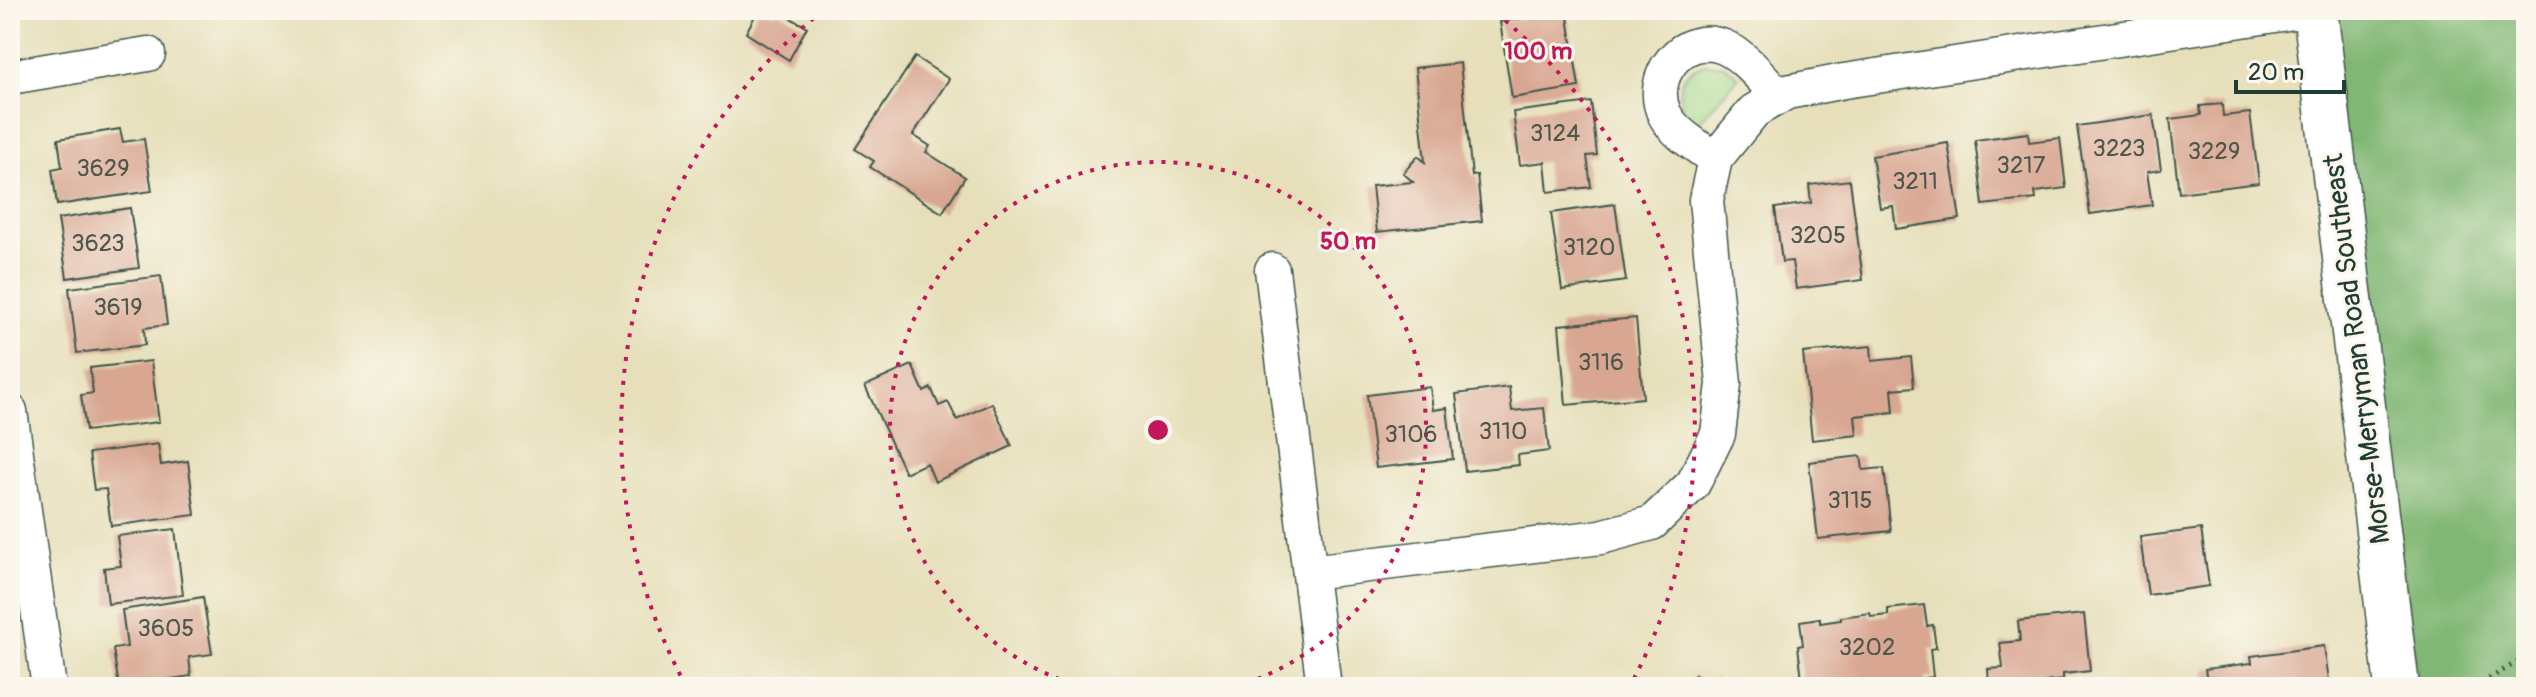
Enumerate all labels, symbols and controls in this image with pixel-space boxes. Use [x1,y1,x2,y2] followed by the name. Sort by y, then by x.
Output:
[1504,37,1572,66] text: 100 m
[2236,44,2344,94] scale bar
[2248,58,2304,87] text: 20 m
[1530,119,1580,148] house number: 3124
[2093,134,2145,163] house number: 3223
[2188,137,2240,166] house number: 3229
[1997,151,2046,180] house number: 3217
[2316,151,2399,546] street label: Morse-Merryman Road Southeast
[76,154,130,183] house number: 3629
[1892,167,1938,196] house number: 3211
[1790,221,1846,250] house number: 3205
[1320,227,1376,256] text: 50 m
[71,229,125,258] house number: 3623
[1563,233,1615,262] house number: 3120
[93,293,143,322] house number: 3619
[1578,348,1624,377] house number: 3116
[1144,416,1172,444] centre of rings
[1479,417,1527,446] house number: 3110
[1384,420,1438,449] house number: 3106
[1827,486,1873,515] house number: 3115
[138,614,194,643] house number: 3605
[1839,633,1895,662] house number: 3202

